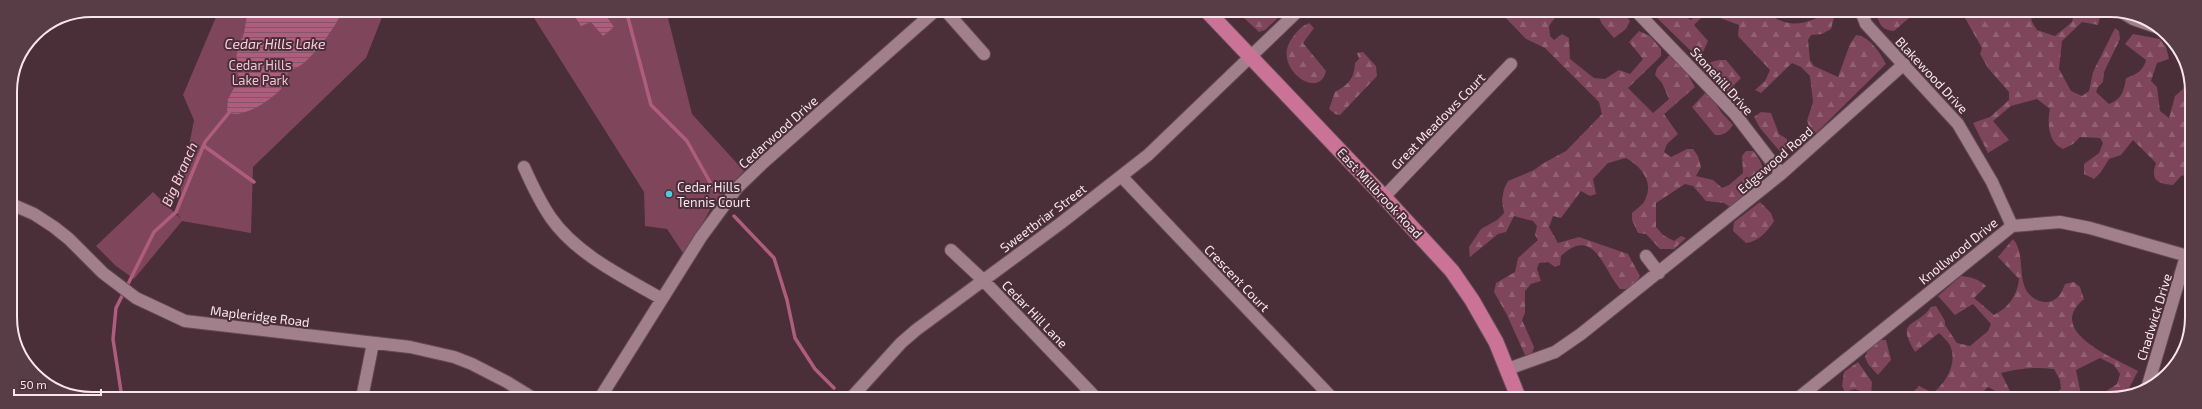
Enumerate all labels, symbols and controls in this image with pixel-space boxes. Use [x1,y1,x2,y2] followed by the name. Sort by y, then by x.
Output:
[1892,33,1972,117] street label: Blakewood Drive
[225,35,326,52] water label: Cedar Hills Lake
[1687,44,1757,118] street label: Stonehill Drive
[228,57,292,88] park label: Cedar Hills Lake Park
[1388,69,1488,173] street label: Great Meadows Court
[735,92,821,172] street label: Cedarwood Drive
[1734,123,1816,197] street label: Edgewood Road
[157,139,201,209] water label: Big Branch
[1334,144,1426,242] street label: East Millbrook Road
[677,179,750,210] place label: Cedar Hills Tennis Court
[997,180,1089,256] street label: Sweetbriar Street
[664,189,674,199] marker: Cedar Hills Tennis Court
[1915,214,2001,288] street label: Knollwood Drive
[1201,241,1273,315] street label: Crescent Court
[2133,272,2175,362] street label: Chadwick Drive
[999,277,1071,351] street label: Cedar Hill Lane
[209,302,311,330] street label: Mapleridge Road
[14,371,101,397] scale bar
[20,377,47,391] text: 50 m

